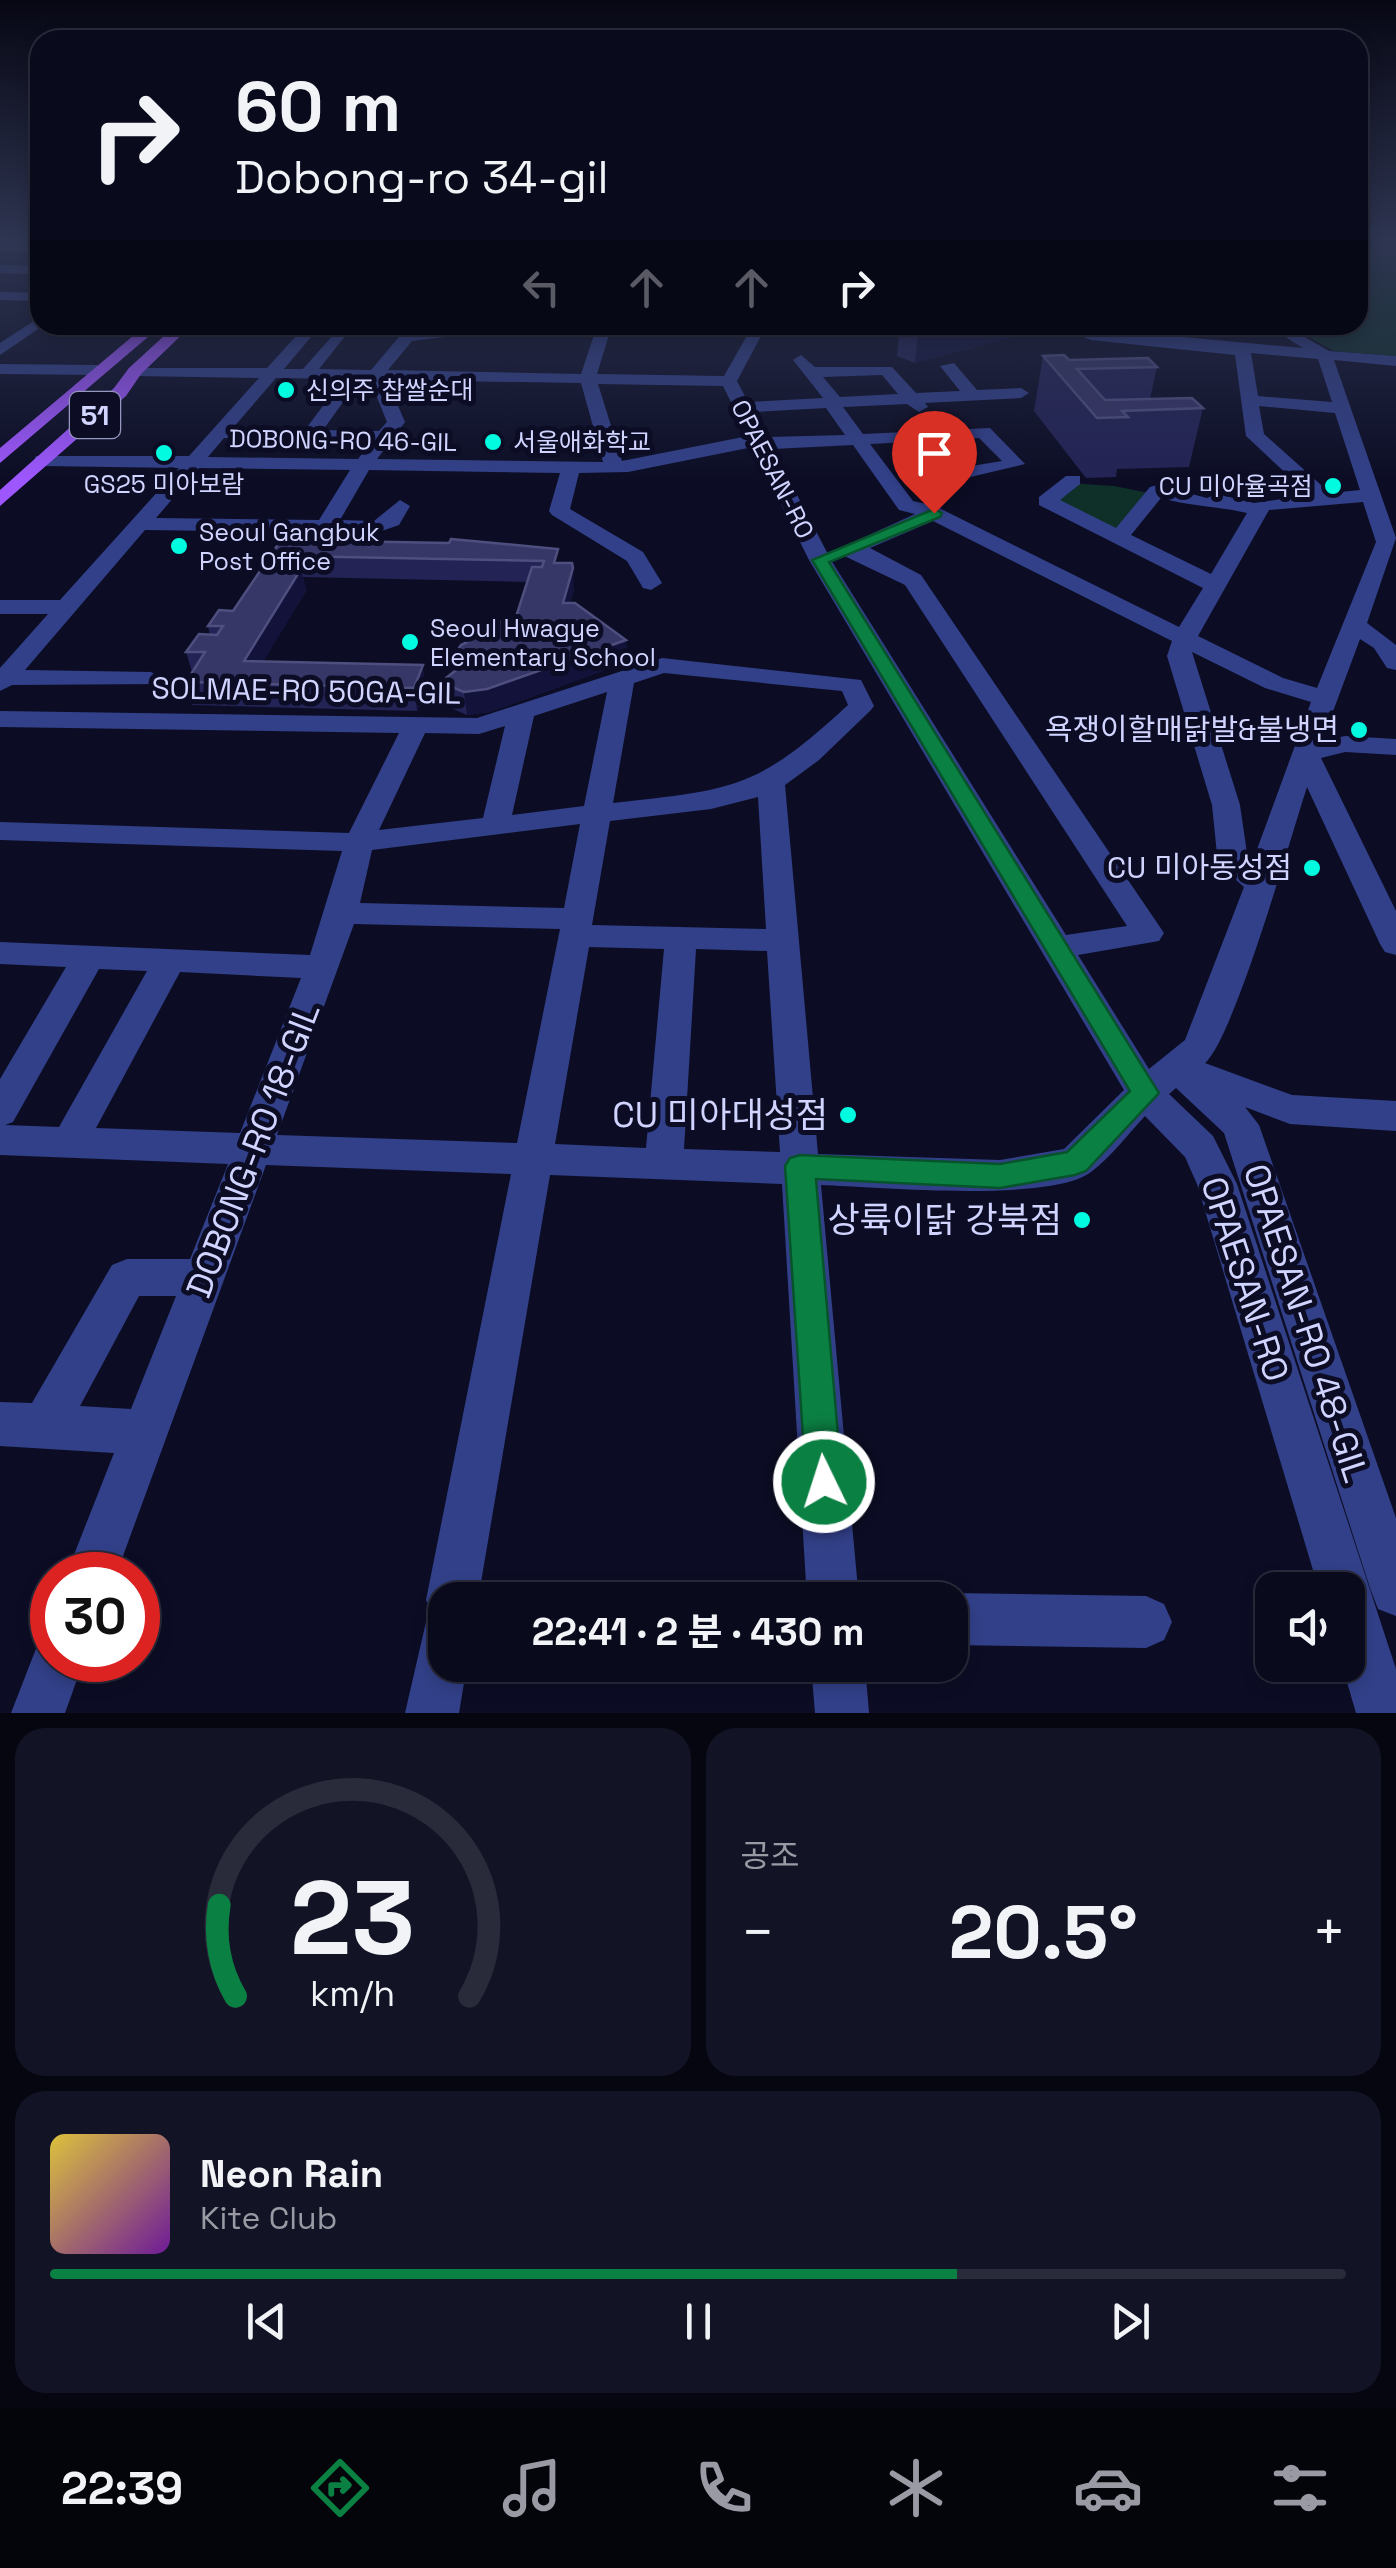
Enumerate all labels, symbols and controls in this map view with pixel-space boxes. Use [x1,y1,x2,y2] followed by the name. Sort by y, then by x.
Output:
[235,62,401,151] text: 60 m
[70,70,200,200] icon: right
[235,149,609,206] text: Dobong-ro 34-gil
[514,260,569,315] icon: left
[619,260,674,315] icon: ahead
[724,260,779,315] icon: ahead
[829,260,884,315] icon: right
[306,374,473,406] place label: 신의주 찹쌀순대
[275,379,297,401] marker: 신의주 찹쌀순대
[70,392,120,438] road number: 51
[724,394,822,544] street label: OPAESAN-RO
[892,411,977,514] pin
[229,422,457,458] street label: DOBONG-RO 46-GIL
[513,426,651,458] place label: 서울애화학교
[907,426,962,481] icon: arrive
[482,431,504,453] marker: 서울애화학교
[153,442,175,464] marker: GS25 미아보람
[84,468,244,500] place label: GS25 미아보람
[1159,470,1313,502] place label: CU 미아율곡점
[1322,475,1344,497] marker: CU 미아율곡점
[199,516,380,577] place label: Seoul Gangbuk Post Office
[168,535,190,557] marker: Seoul Gangbuk Post Office
[430,612,656,673] place label: Seoul Hwagye Elementary School
[399,631,421,653] marker: Seoul Hwagye Elementary School
[151,668,461,713] street label: SOLMAE-RO 50GA-GIL
[1045,710,1339,749] place label: 욕쟁이할매닭발&불냉면
[1348,719,1370,741] marker: 욕쟁이할매닭발&불냉면
[1107,848,1292,887] place label: CU 미아동성점
[1301,857,1323,879] marker: CU 미아동성점
[177,996,329,1304] street label: DOBONG-RO 18-GIL
[612,1093,828,1137] place label: CU 미아대성점
[837,1104,859,1126] marker: CU 미아대성점
[1234,1158,1378,1488] street label: OPAESAN-RO 48-GIL
[1191,1171,1299,1387] street label: OPAESAN-RO
[828,1198,1062,1242] place label: 상륙이닭 강북점
[1071,1209,1093,1231] marker: 상륙이닭 강북점
[772,1430,876,1534] position arrow
[30,1552,160,1682] speed limit sign: 30
[1255,1572,1365,1682] map controls
[1255,1572,1365,1682] button: sound
[532,1608,864,1656] text: 22:41 · 2 분 · 430 m
[741,1836,799,1876] text: 공조
[290,1852,415,1984] text: 23
[949,1884,1138,1980] text: 20.5°
[741,1897,775,1967] text: −
[1312,1897,1346,1967] text: +
[310,1971,395,2016] text: km/h
[200,2150,383,2198] text: Neon Rain
[200,2198,337,2238] text: Kite Club
[239,2294,294,2349] icon: previous
[671,2294,726,2349] icon: pause
[1103,2294,1158,2349] icon: next
[305,2453,375,2523] icon: directions
[497,2453,567,2523] icon: music
[689,2453,759,2523] icon: phone
[881,2453,951,2523] icon: climate
[1073,2453,1143,2523] icon: car
[1265,2453,1335,2523] icon: filters
[61,2460,183,2517] text: 22:39

